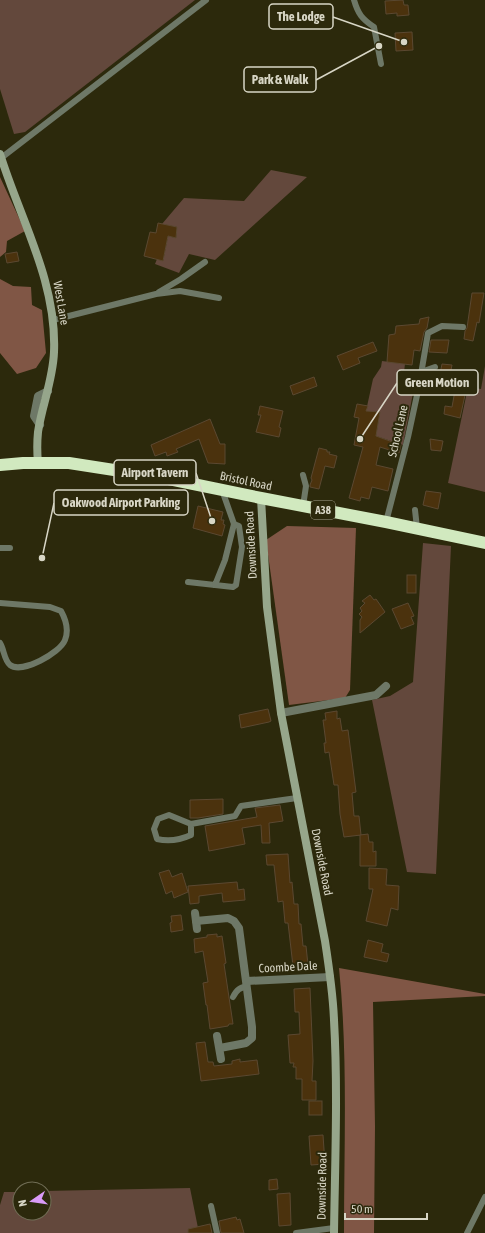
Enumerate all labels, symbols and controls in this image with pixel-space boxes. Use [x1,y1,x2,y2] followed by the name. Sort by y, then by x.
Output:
[269,4,333,29] callout: The Lodge
[277,9,325,24] text: The Lodge
[244,67,316,92] callout: Park & Walk
[252,72,308,87] text: Park & Walk
[50,280,72,326] street label: West Lane
[397,370,478,395] callout: Green Motion
[405,375,469,390] text: Green Motion
[385,404,411,458] street label: School Lane
[114,460,196,485] callout: Airport Tavern
[121,465,188,480] text: Airport Tavern
[219,469,273,493] street label: Bristol Road
[54,490,188,515] callout: Oakwood Airport Parking
[62,495,181,510] text: Oakwood Airport Parking
[311,501,335,519] road number: A38
[242,511,260,579] street label: Downside Road
[309,827,335,897] street label: Downside Road
[258,958,318,976] street label: Coombe Dale
[314,1152,330,1220] street label: Downside Road
[12,1181,52,1221] north arrow
[345,1195,427,1221] scale bar
[16,1199,29,1208] text: N
[351,1202,373,1216] text: 50 m

